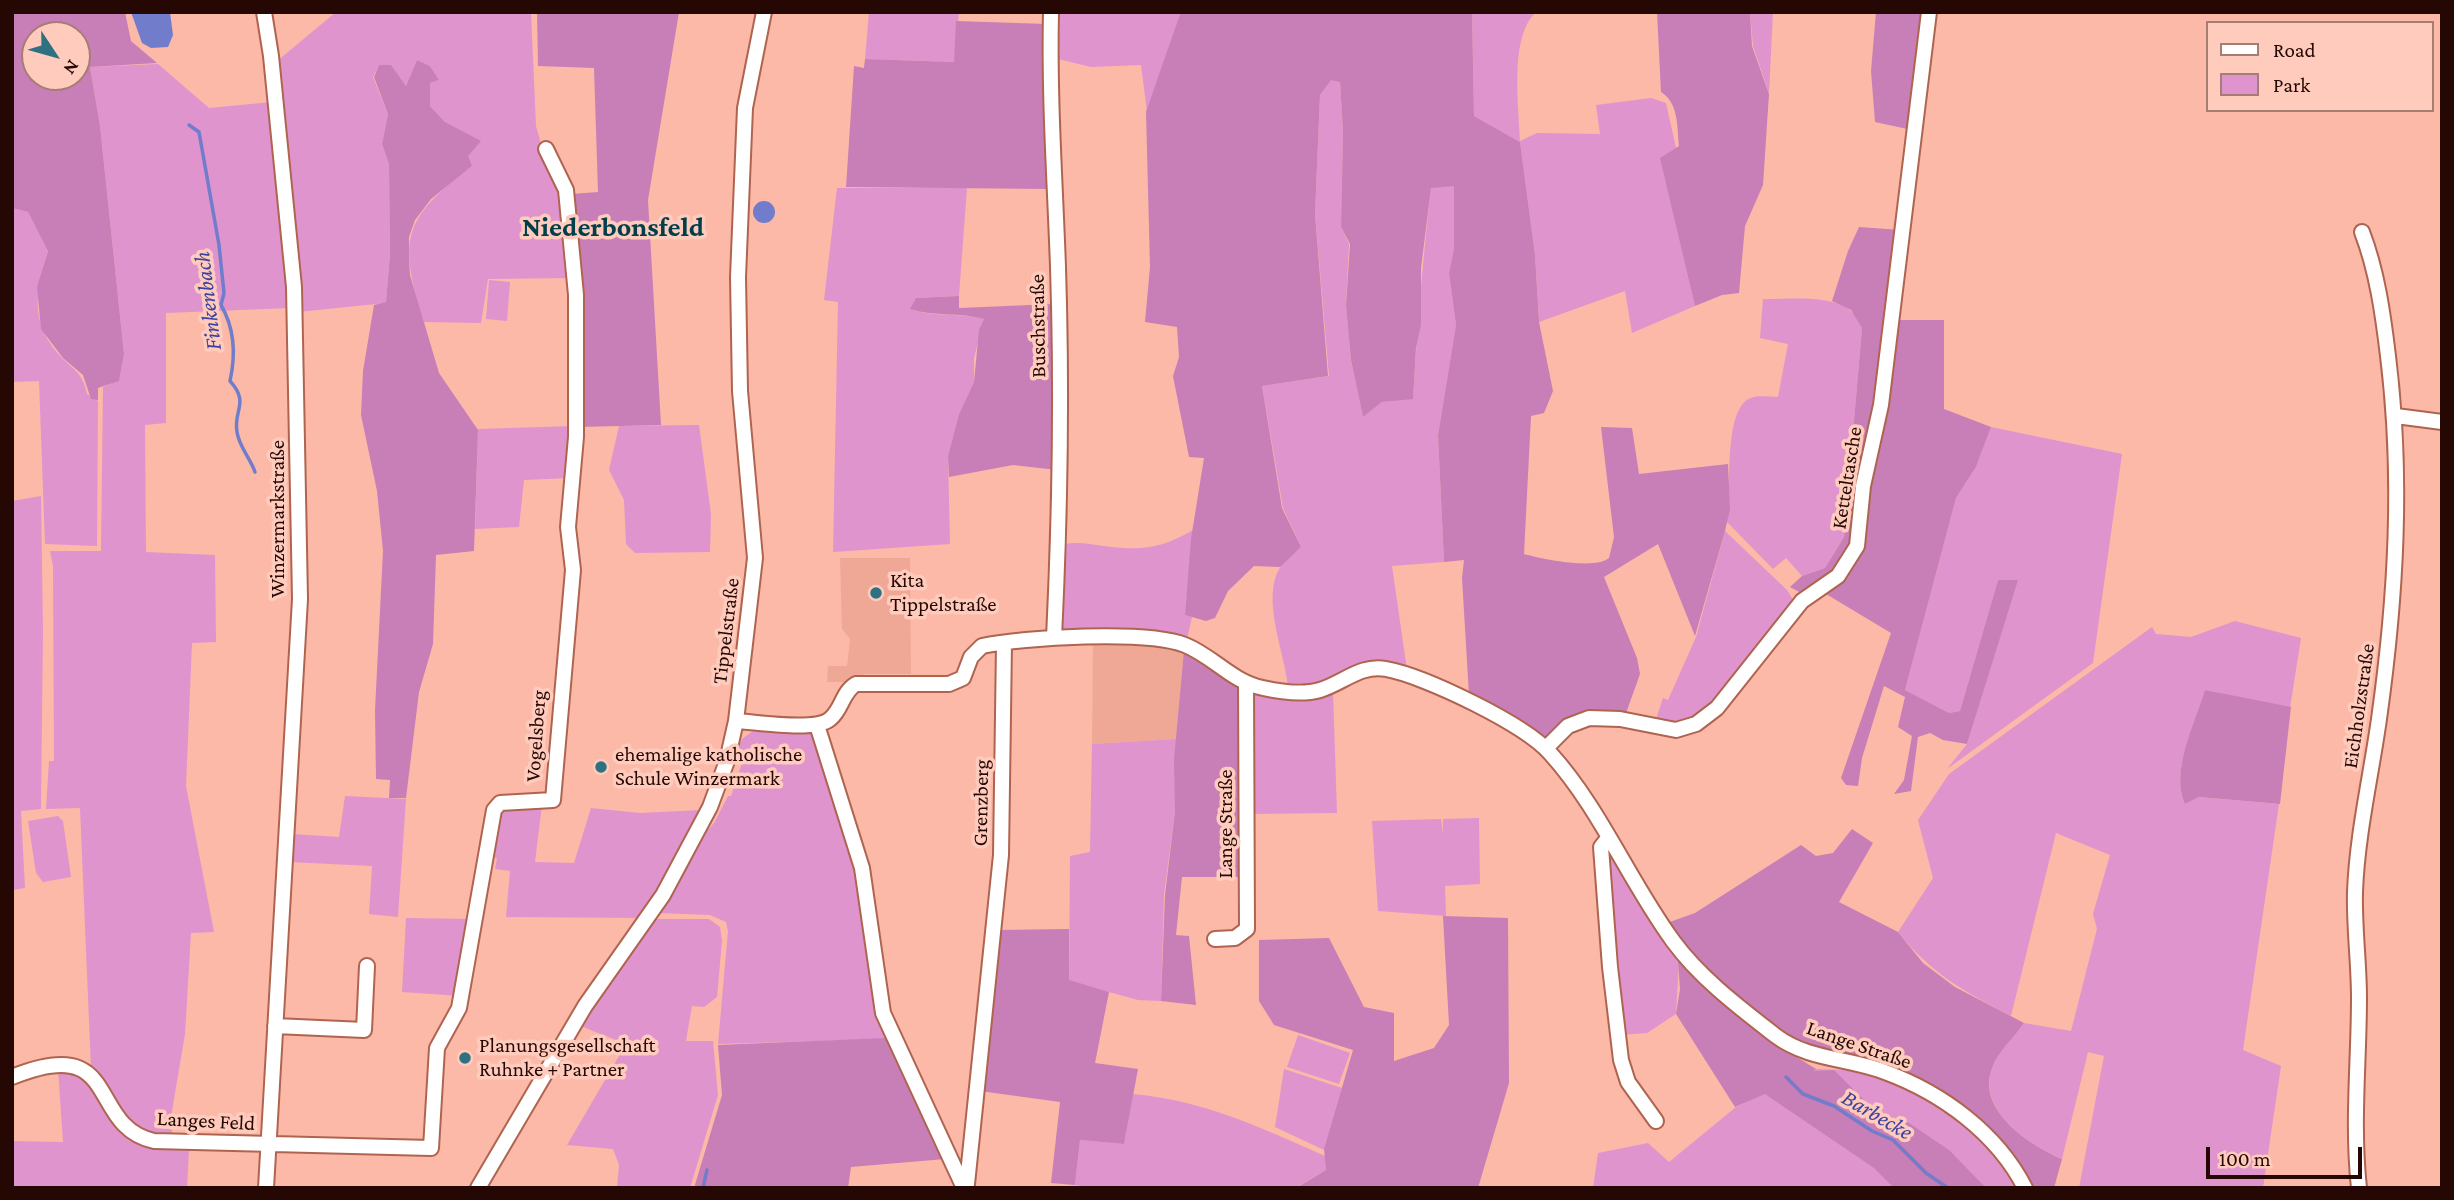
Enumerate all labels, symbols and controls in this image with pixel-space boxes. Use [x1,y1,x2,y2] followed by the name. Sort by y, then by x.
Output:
[21,21,91,91] north arrow
[2206,21,2433,112] legend
[2273,38,2316,62] text: Road
[59,56,84,79] text: N
[2273,73,2310,97] text: Park
[522,210,704,244] district label: Niederbonsfeld
[188,250,228,352] water label: Finkenbach
[1024,274,1052,378] street label: Buschstraße
[1826,425,1868,531] street label: Ketteltasche
[265,440,291,598] street label: Winzermarkstraße
[890,568,997,618] place label: Kita Tippelstraße
[707,577,745,685] street label: Tippelstraße
[868,585,884,601] marker: Kita Tippelstraße
[2338,642,2380,770] street label: Eichholzstraße
[520,689,552,783] street label: Vogelsberg
[615,742,802,792] place label: ehemalige katholische Schule Winzermark
[593,759,609,775] marker: ehemalige katholische Schule Winzermark
[968,759,994,847] street label: Grenzberg
[1213,769,1239,879] street label: Lange Straße
[1803,1015,1915,1075] street label: Lange Straße
[479,1033,656,1083] place label: Planungsgesellschaft Ruhnke + Partner
[457,1050,473,1066] marker: Planungsgesellschaft Ruhnke + Partner
[1837,1084,1917,1146] water label: Barbecke
[156,1106,256,1136] street label: Langes Feld
[2209,1134,2365,1178] scale bar
[2219,1147,2271,1171] text: 100 m

